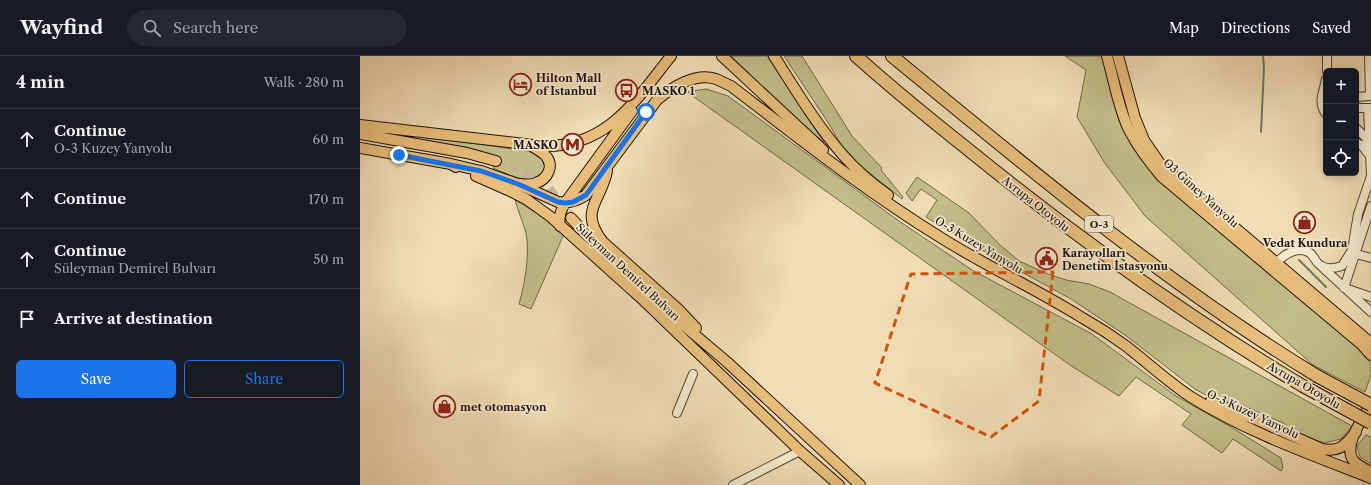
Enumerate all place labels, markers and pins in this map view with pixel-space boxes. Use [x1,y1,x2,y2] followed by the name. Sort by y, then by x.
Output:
[507,71,533,97] hotel icon: Hilton Mall of Istanbul
[536,71,601,98] place label: Hilton Mall of Istanbul
[613,78,639,104] bus stop icon: MASKO 1
[642,84,695,98] place label: MASKO 1
[560,132,586,158] metro station icon: MASKO
[513,138,558,152] place label: MASKO
[1292,210,1318,236] shop icon: Vedat Kundura
[1262,236,1348,250] place label: Vedat Kundura
[1033,246,1059,272] public building icon: Karayolları Denetim İstasyonu
[1062,246,1169,273] place label: Karayolları Denetim İstasyonu
[431,394,457,420] shop icon: met otomasyon
[460,400,547,414] place label: met otomasyon

